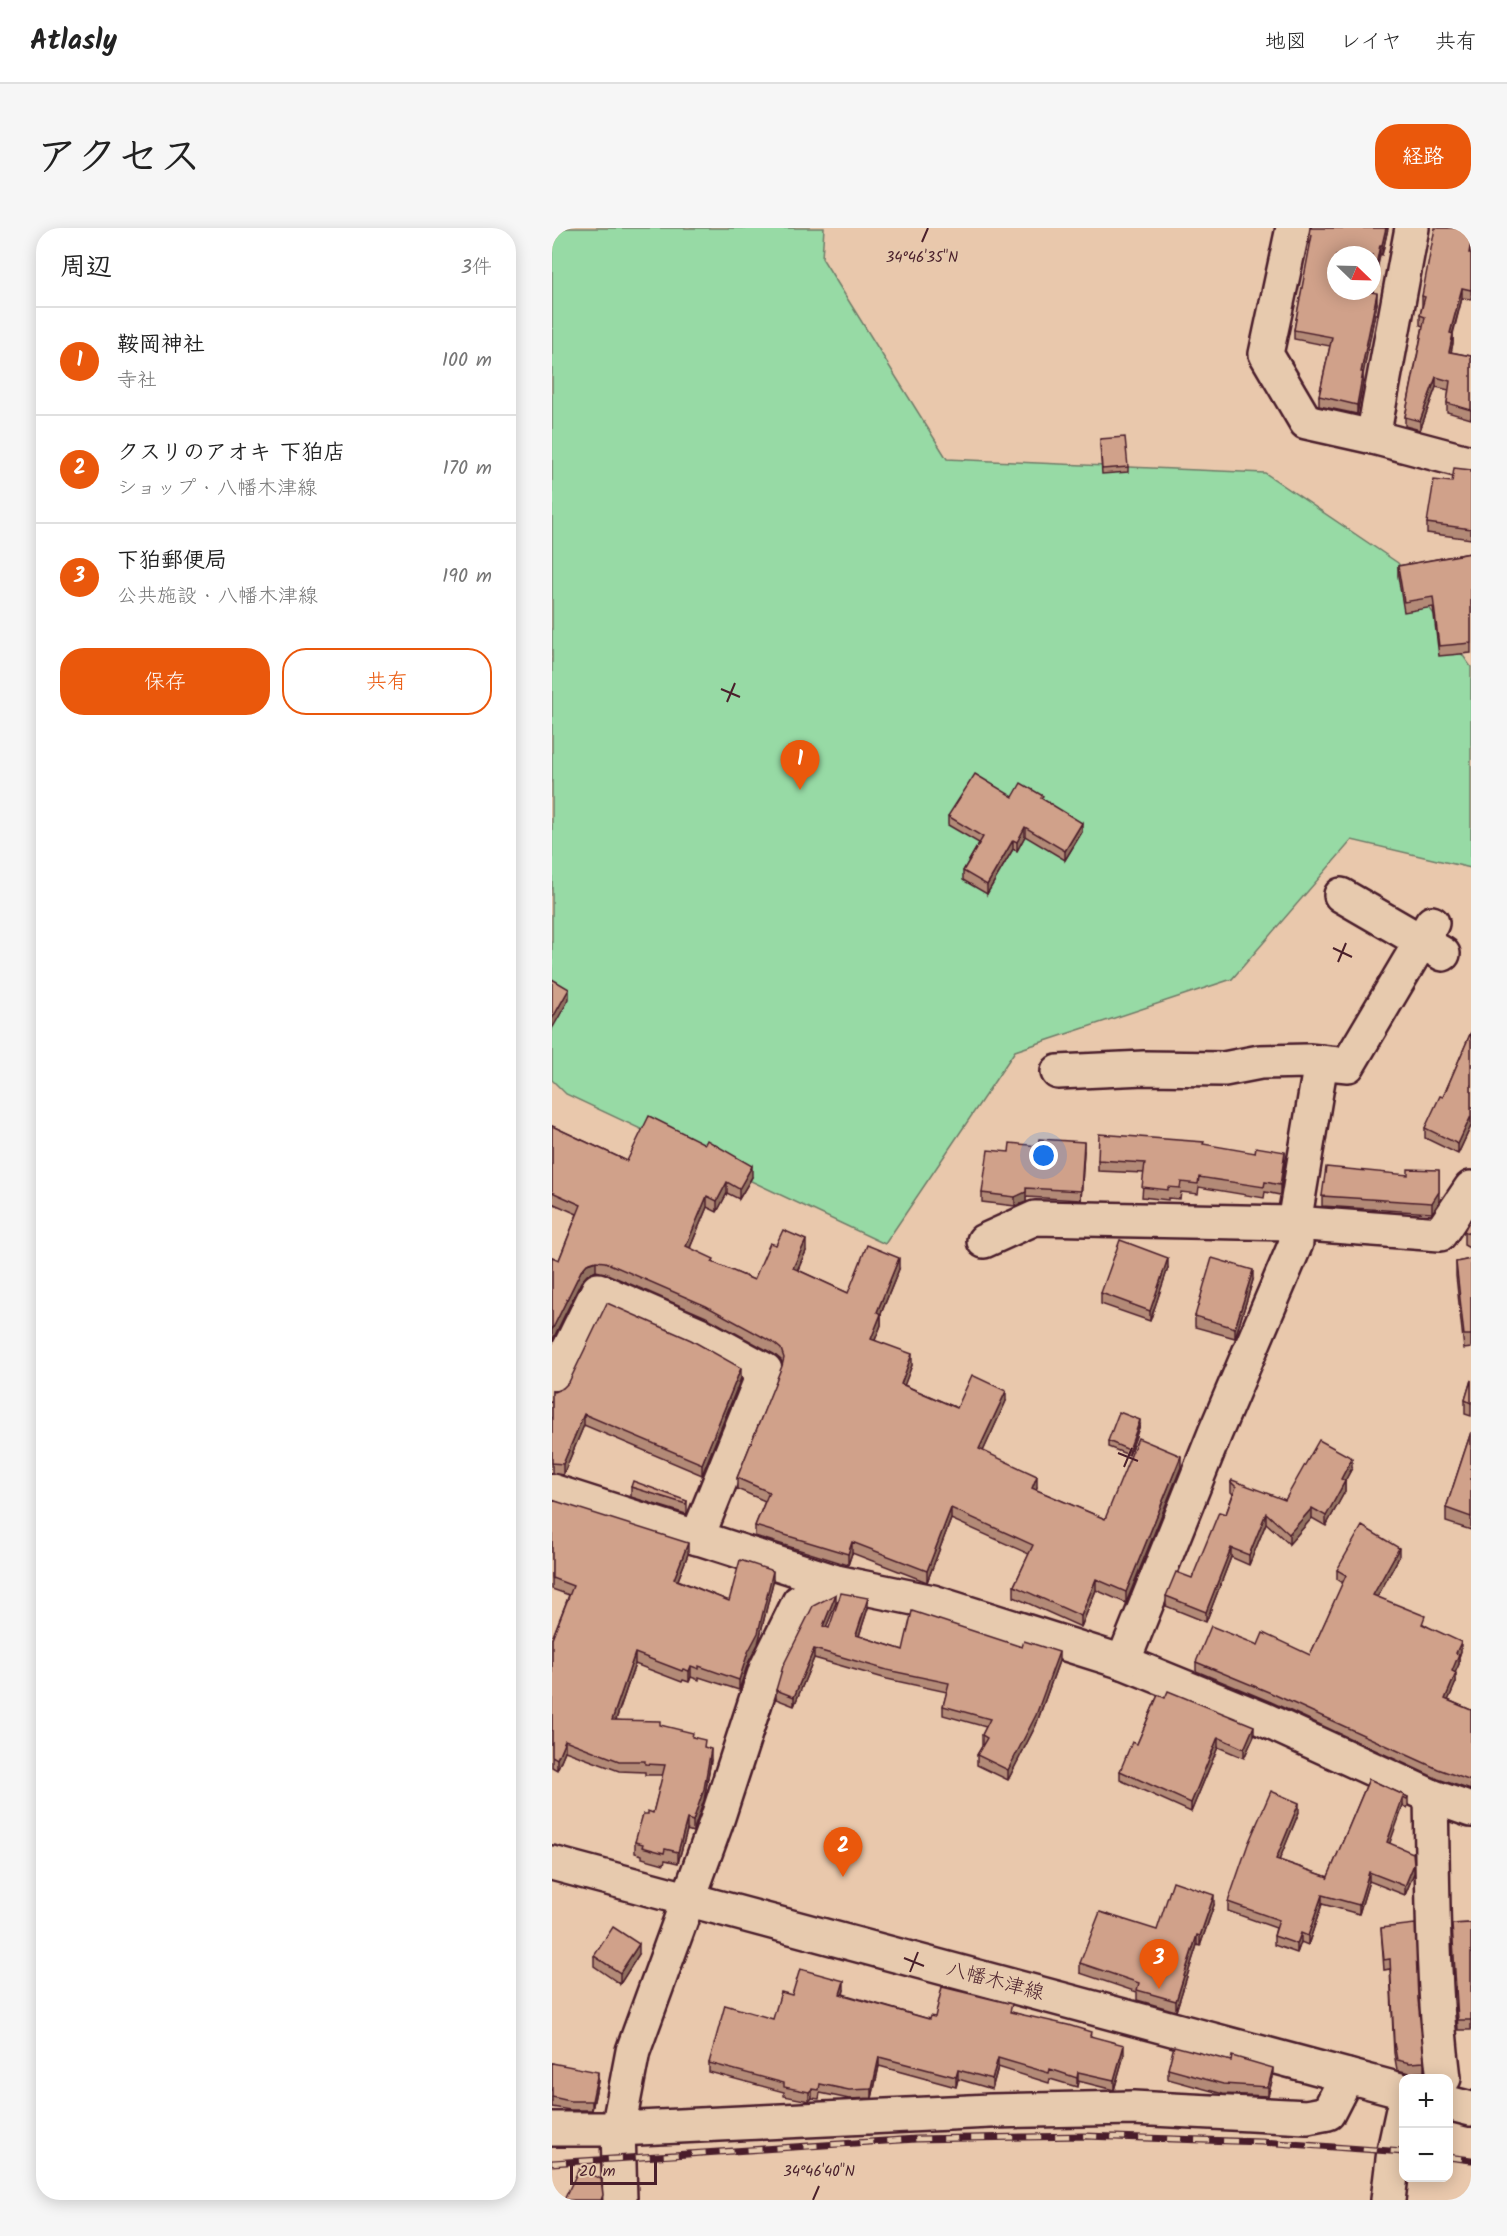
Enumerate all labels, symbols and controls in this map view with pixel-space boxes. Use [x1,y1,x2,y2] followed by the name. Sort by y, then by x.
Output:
[30,19,117,64] text: Atlasly
[1265,26,1307,59] text: 地図
[1340,26,1402,59] text: レイヤ
[1435,26,1477,59] text: 共有
[1375,124,1471,189] button: 経路
[36,125,201,192] text: アクセス
[886,246,958,270] text: 34°46'35"N
[1327,246,1381,300] north arrow
[60,247,112,289] text: 周辺
[461,252,492,284] text: 3件
[117,328,205,363] text: 鞍岡神社
[76,345,83,377] text: 1
[442,345,492,377] text: 100 m
[117,365,157,397] text: 寺社
[117,436,345,471] text: クスリのアオキ 下狛店
[74,453,85,485] text: 2
[443,453,492,485] text: 170 m
[117,473,317,505] text: ショップ · 八幡木津線
[117,544,227,579] text: 下狛郵便局
[74,561,85,593] text: 3
[442,561,492,593] text: 190 m
[117,581,318,613] text: 公共施設 · 八幡木津線
[60,648,270,715] button: 保存
[282,648,492,715] button: 共有
[780,740,820,790] pin: 1
[1029,1141,1058,1170] your location
[824,1828,862,1877] pin: 2
[1140,1940,1178,1989] pin: 3
[943,1954,1047,2010] street label: 八幡木津線
[1399,2074,1453,2182] map controls
[1399,2074,1453,2128] button: +
[1399,2128,1453,2182] button: −
[570,2158,657,2186] scale bar
[579,2159,615,2184] text: 20 m
[783,2160,855,2184] text: 34°46'40"N

